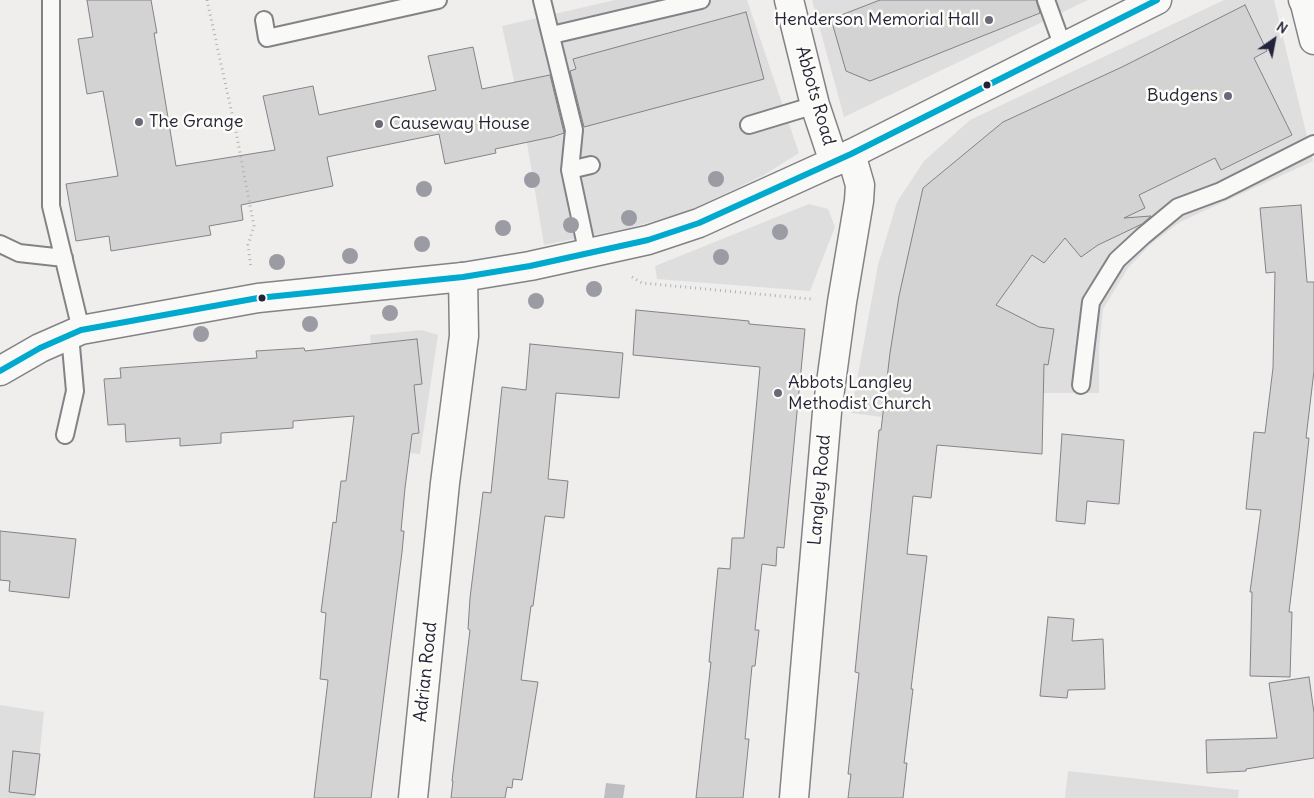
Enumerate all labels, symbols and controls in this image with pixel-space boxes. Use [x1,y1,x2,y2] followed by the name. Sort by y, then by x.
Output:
[774,9,979,31] place label: Henderson Memorial Hall
[983,14,995,26] marker: Henderson Memorial Hall
[1249,15,1299,65] north arrow
[1273,17,1291,38] text: N
[791,44,839,148] street label: Abbots Road
[982,80,992,90] unlabelled marker
[1147,85,1218,107] place label: Budgens
[1222,90,1234,102] marker: Budgens
[149,111,243,133] place label: The Grange
[389,113,530,135] place label: Causeway House
[133,116,145,128] marker: The Grange
[373,118,385,130] marker: Causeway House
[257,293,267,303] unlabelled marker
[788,372,931,414] place label: Abbots Langley Methodist Church
[772,387,784,399] marker: Abbots Langley Methodist Church
[804,434,836,546] street label: Langley Road
[410,621,442,723] street label: Adrian Road

